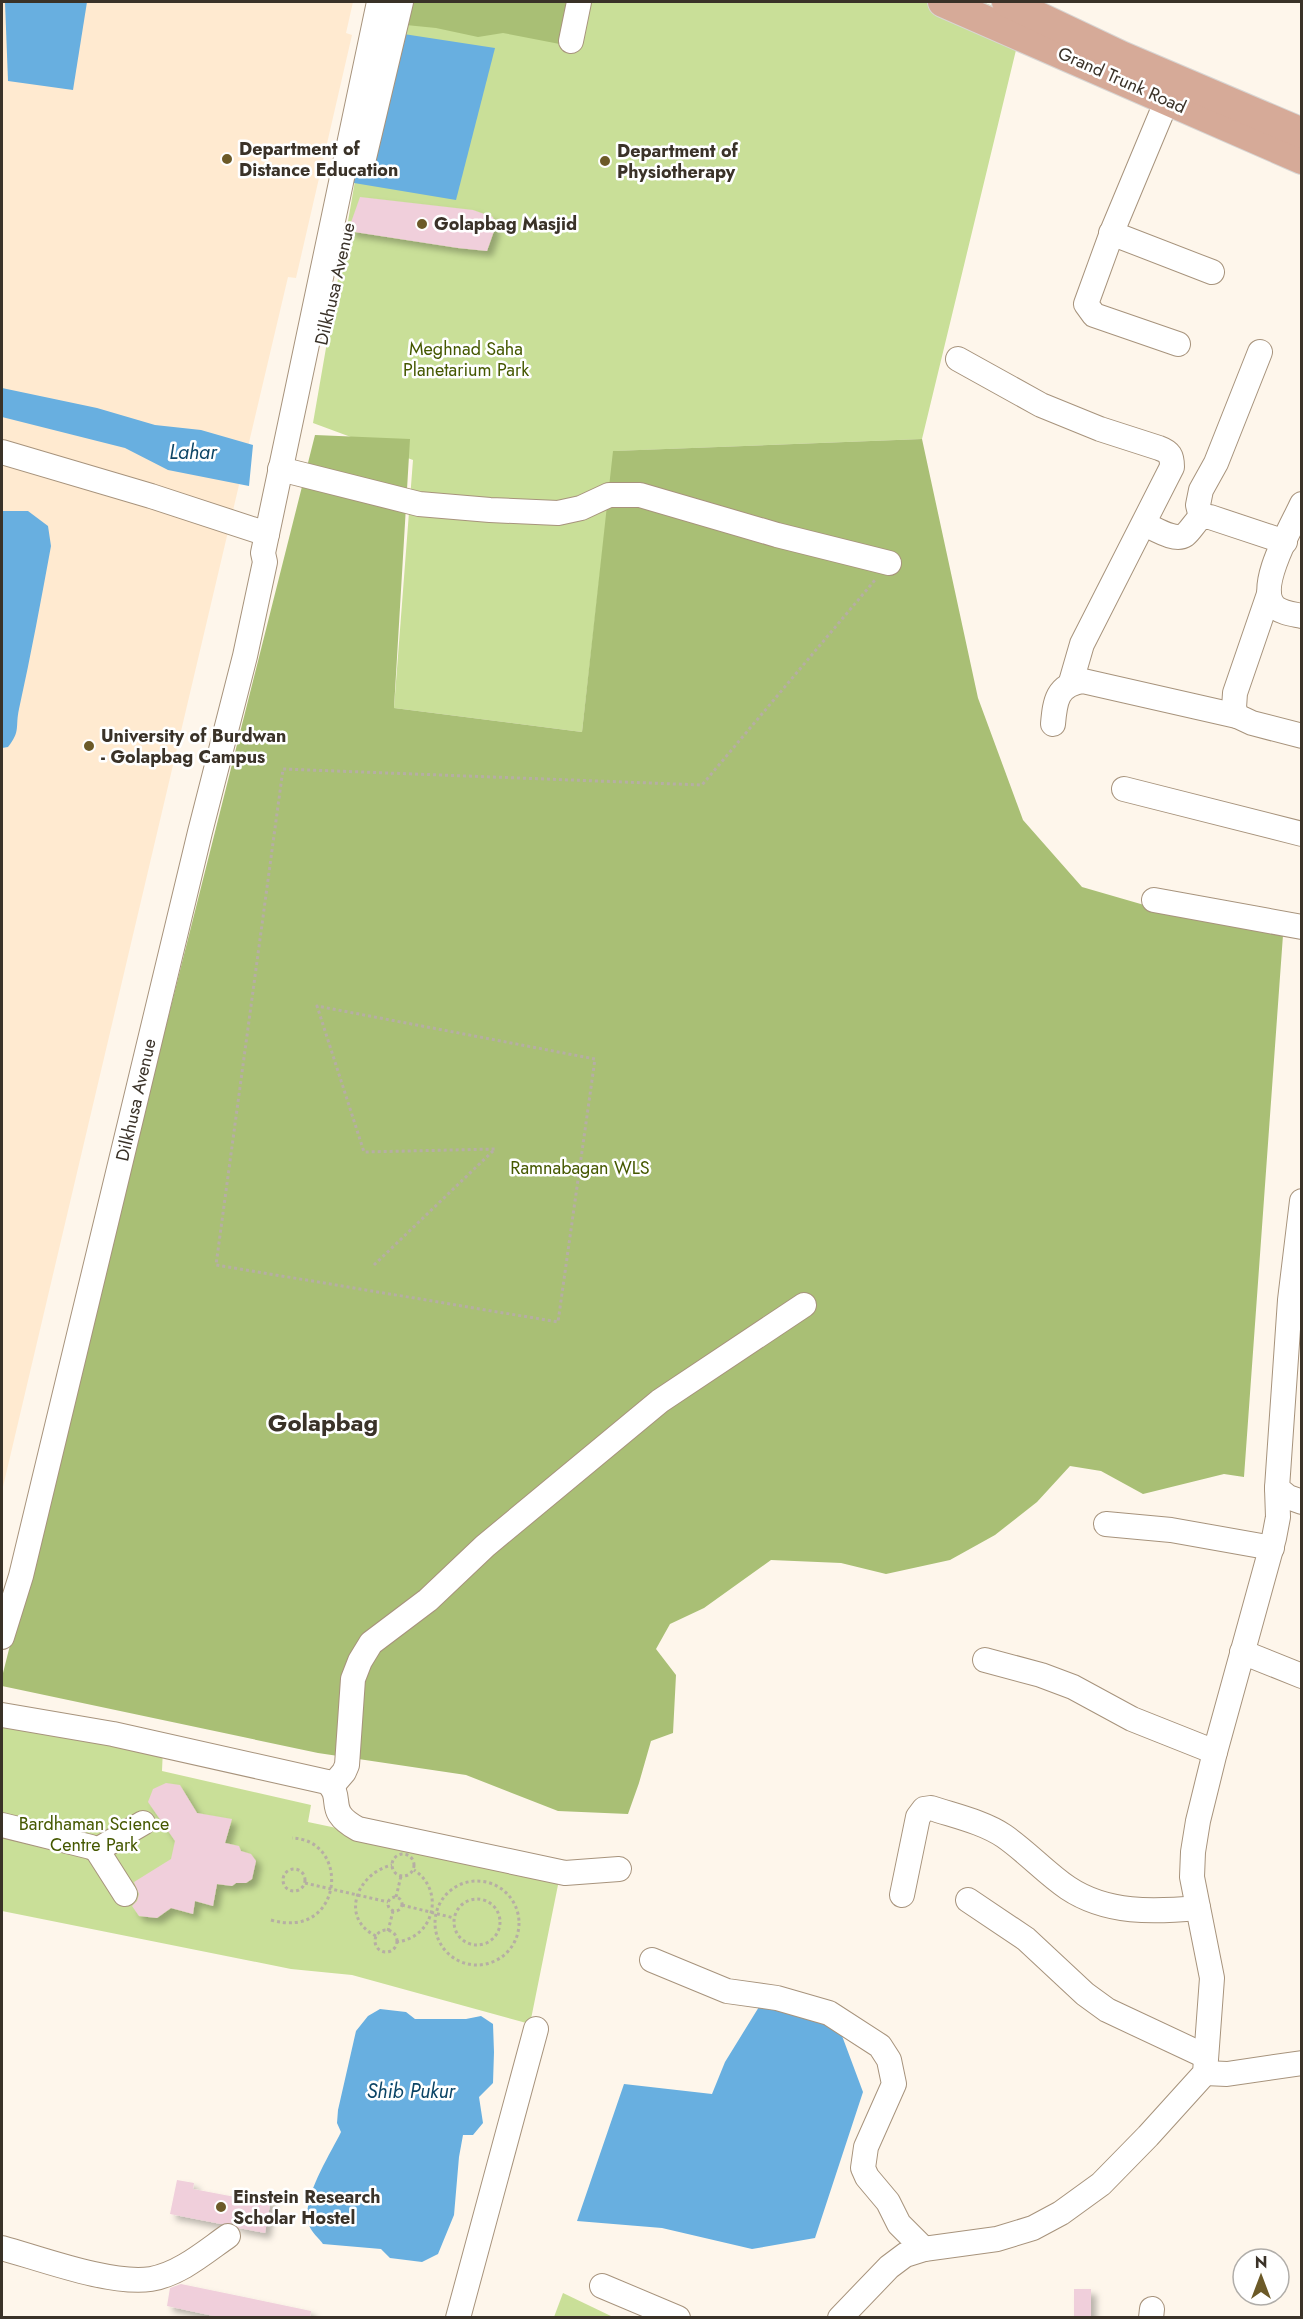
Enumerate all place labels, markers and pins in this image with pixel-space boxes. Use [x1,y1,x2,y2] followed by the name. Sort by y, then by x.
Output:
[239,136,398,183] place label: Department of Distance Education
[617,138,739,185] place label: Department of Physiotherapy
[220,152,234,166] marker: Department of Distance Education
[598,154,612,168] marker: Department of Physiotherapy
[434,211,577,237] place label: Golapbag Masjid
[415,217,429,231] marker: Golapbag Masjid
[101,723,286,770] place label: University of Burdwan - Golapbag Campus
[82,739,96,753] marker: University of Burdwan - Golapbag Campus
[233,2184,381,2231] place label: Einstein Research Scholar Hostel
[214,2200,228,2214] marker: Einstein Research Scholar Hostel

